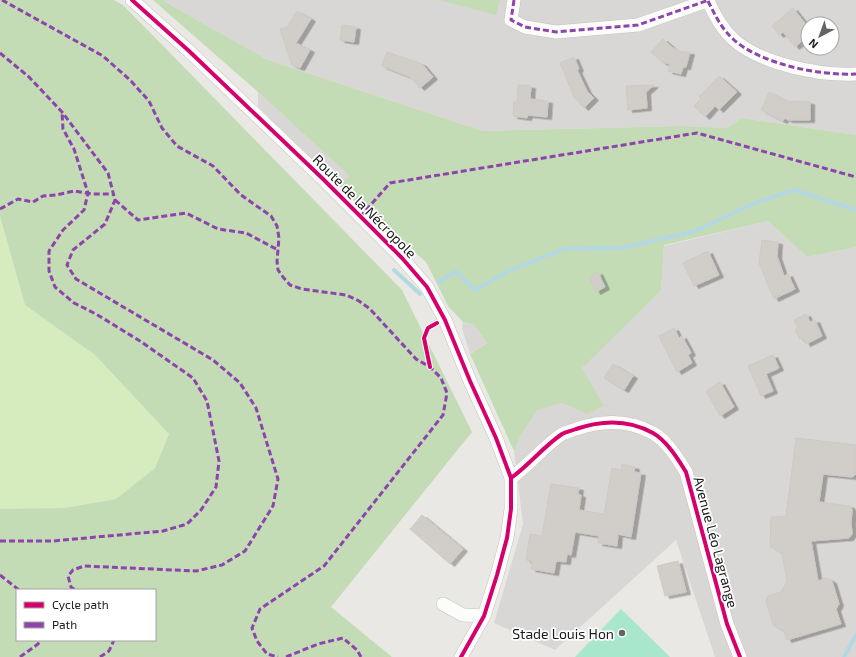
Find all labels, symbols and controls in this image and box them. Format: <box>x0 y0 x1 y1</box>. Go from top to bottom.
north arrow <box>800 16 840 56</box>
text: N <box>806 36 820 51</box>
street label: Route de la Nécropole <box>310 151 420 261</box>
street label: Avenue Léo Lagrange <box>690 475 742 609</box>
legend <box>16 589 156 641</box>
text: Cycle path <box>52 597 109 611</box>
text: Path <box>52 617 77 631</box>
place label: Stade Louis Hon <box>512 625 614 642</box>
marker: Stade Louis Hon <box>617 628 627 638</box>

